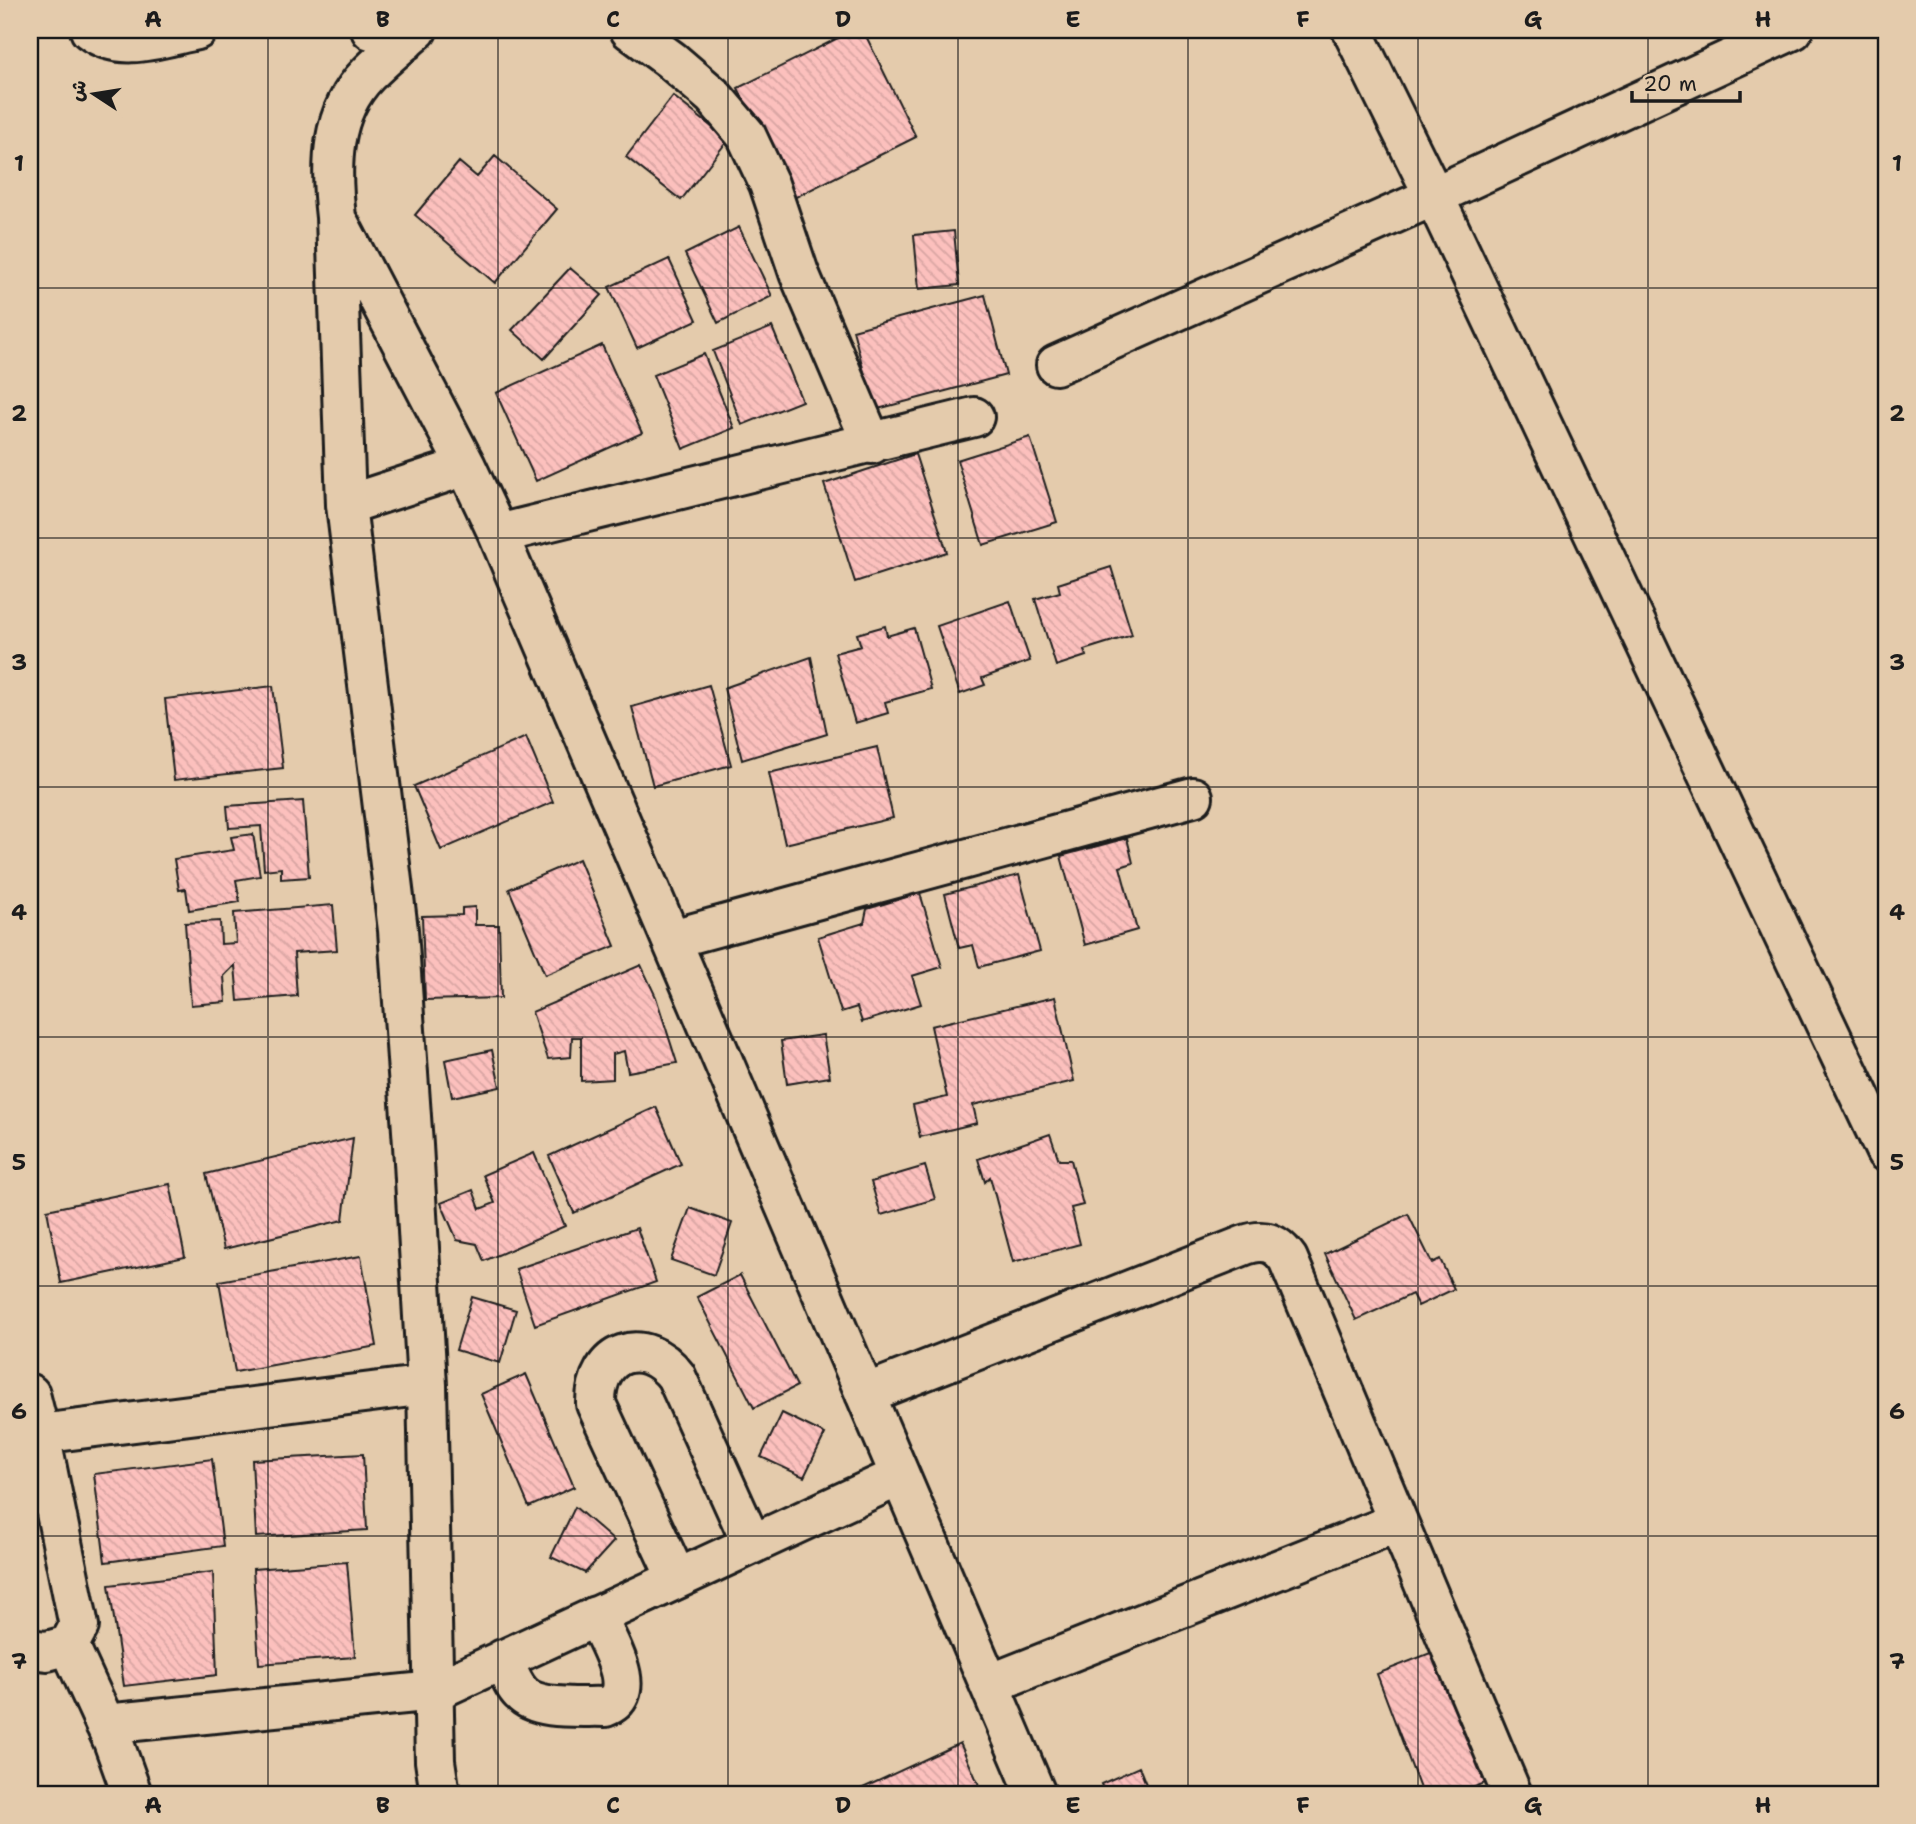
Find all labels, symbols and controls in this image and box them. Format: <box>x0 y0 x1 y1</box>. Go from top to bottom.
text: A <box>144 4 162 34</box>
text: B <box>376 4 390 34</box>
text: C <box>606 4 620 34</box>
text: D <box>835 4 851 34</box>
text: E <box>1065 4 1081 34</box>
text: F <box>1296 4 1310 34</box>
text: G <box>1524 4 1543 34</box>
text: H <box>1755 4 1771 34</box>
north arrow <box>60 60 130 130</box>
scale bar <box>1632 60 1741 104</box>
text: 20 m <box>1643 70 1697 98</box>
text: ش <box>63 78 92 103</box>
text: 1 <box>14 148 24 178</box>
text: 1 <box>1892 148 1902 178</box>
text: 2 <box>11 398 27 428</box>
text: 2 <box>1889 398 1905 428</box>
text: 3 <box>11 647 27 677</box>
text: 3 <box>1889 647 1905 677</box>
text: 4 <box>11 897 27 927</box>
text: 4 <box>1889 897 1905 927</box>
text: 5 <box>12 1147 26 1177</box>
text: 5 <box>1890 1147 1904 1177</box>
text: 6 <box>11 1396 27 1426</box>
text: 6 <box>1889 1396 1905 1426</box>
text: 7 <box>11 1646 27 1676</box>
text: 7 <box>1889 1646 1905 1676</box>
text: A <box>144 1790 162 1820</box>
text: B <box>376 1790 390 1820</box>
text: C <box>606 1790 620 1820</box>
text: D <box>835 1790 851 1820</box>
text: E <box>1065 1790 1081 1820</box>
text: F <box>1296 1790 1310 1820</box>
text: G <box>1524 1790 1543 1820</box>
text: H <box>1755 1790 1771 1820</box>

